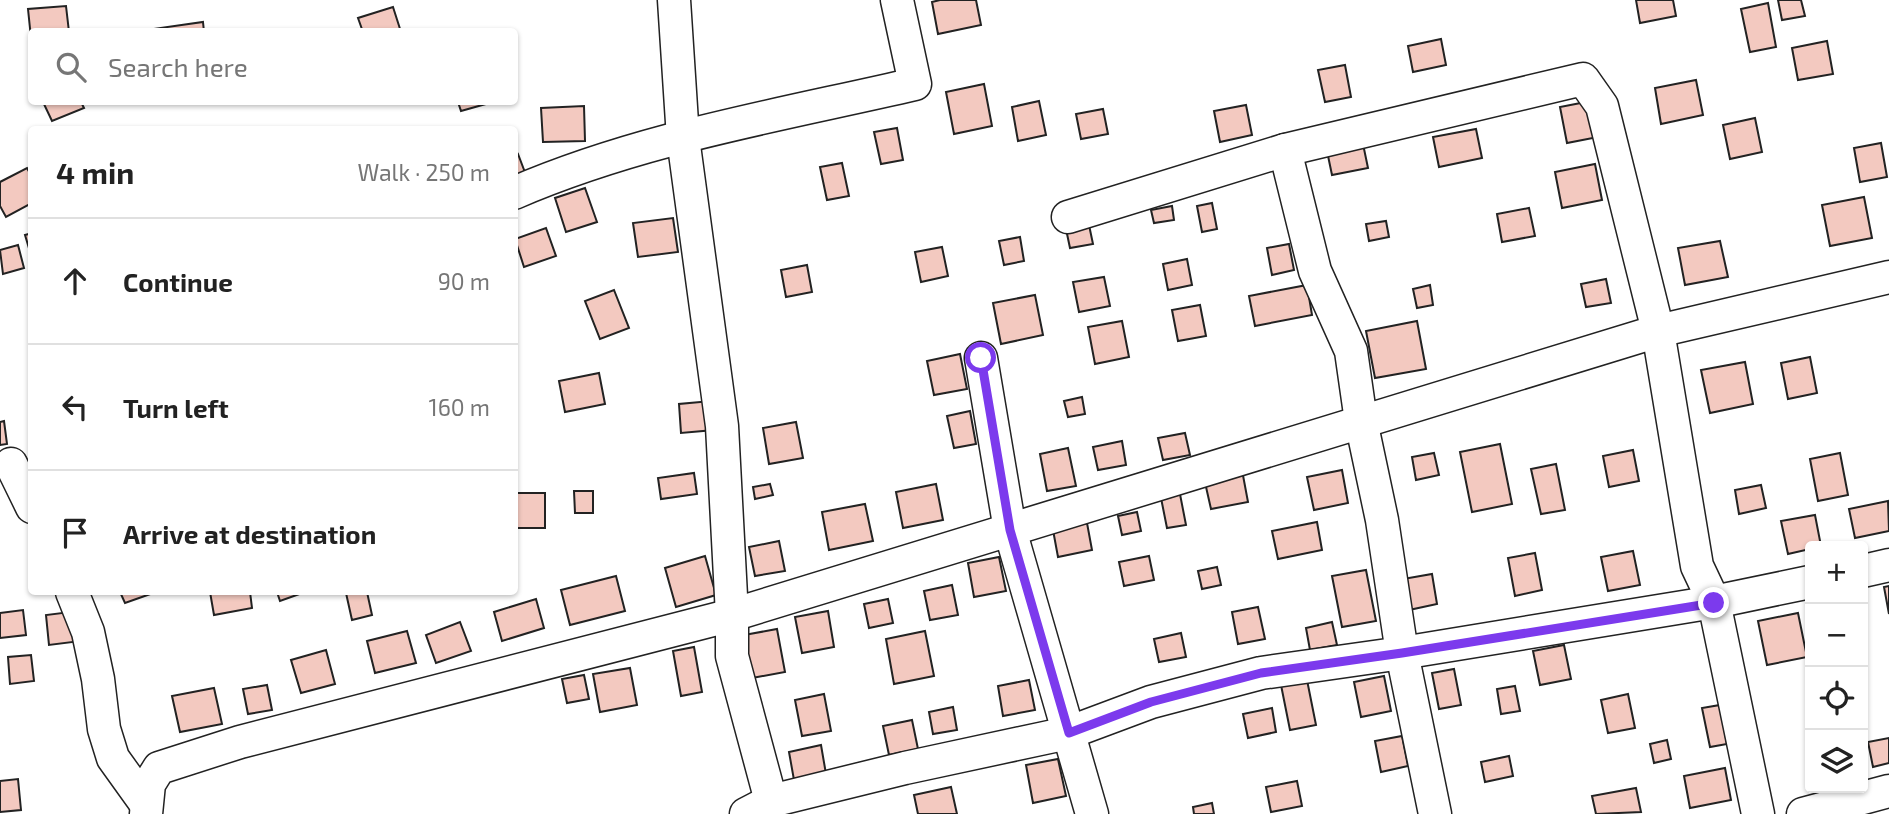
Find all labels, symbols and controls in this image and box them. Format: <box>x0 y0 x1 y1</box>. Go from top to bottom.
search box <box>28 28 518 105</box>
icon: search <box>52 48 90 86</box>
text: Search here <box>108 51 248 82</box>
text: 4 min <box>56 154 134 190</box>
text: Walk · 250 m <box>357 158 490 186</box>
icon: ahead <box>56 262 94 300</box>
text: Continue <box>123 266 233 297</box>
text: 90 m <box>438 267 490 295</box>
route start <box>965 342 996 373</box>
icon: left <box>56 388 94 426</box>
text: Turn left <box>123 392 229 423</box>
text: 160 m <box>429 393 490 421</box>
icon: arrive <box>56 514 94 552</box>
text: Arrive at destination <box>123 518 376 549</box>
map controls <box>1805 541 1868 793</box>
button: + <box>1805 541 1868 604</box>
route end <box>1698 587 1729 618</box>
button: − <box>1805 604 1868 667</box>
button: locate <box>1805 667 1868 730</box>
button: layers <box>1805 730 1868 793</box>

